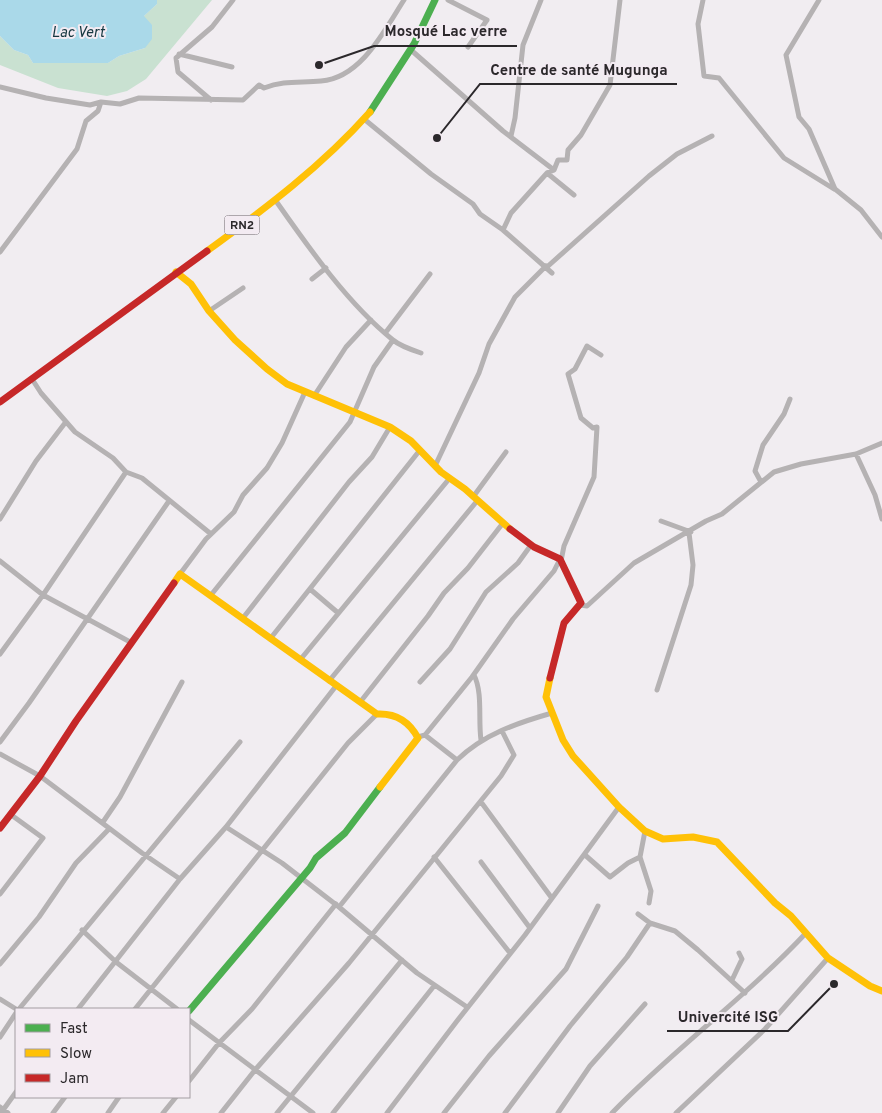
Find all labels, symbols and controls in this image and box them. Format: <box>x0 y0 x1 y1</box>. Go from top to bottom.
callout: Mosqué Lac verre <box>374 16 517 46</box>
text: Mosqué Lac verre <box>385 23 507 42</box>
water label: Lac Vert <box>51 24 105 43</box>
callout: Centre de santé Mugunga <box>480 54 677 84</box>
text: Centre de santé Mugunga <box>490 62 668 81</box>
road number: RN2 <box>224 216 260 234</box>
callout: Univercité ISG <box>667 1001 788 1031</box>
legend <box>15 1008 190 1098</box>
text: Univercité ISG <box>678 1009 778 1028</box>
text: Fast <box>60 1020 88 1039</box>
text: Slow <box>60 1045 92 1064</box>
text: Jam <box>60 1070 89 1089</box>

